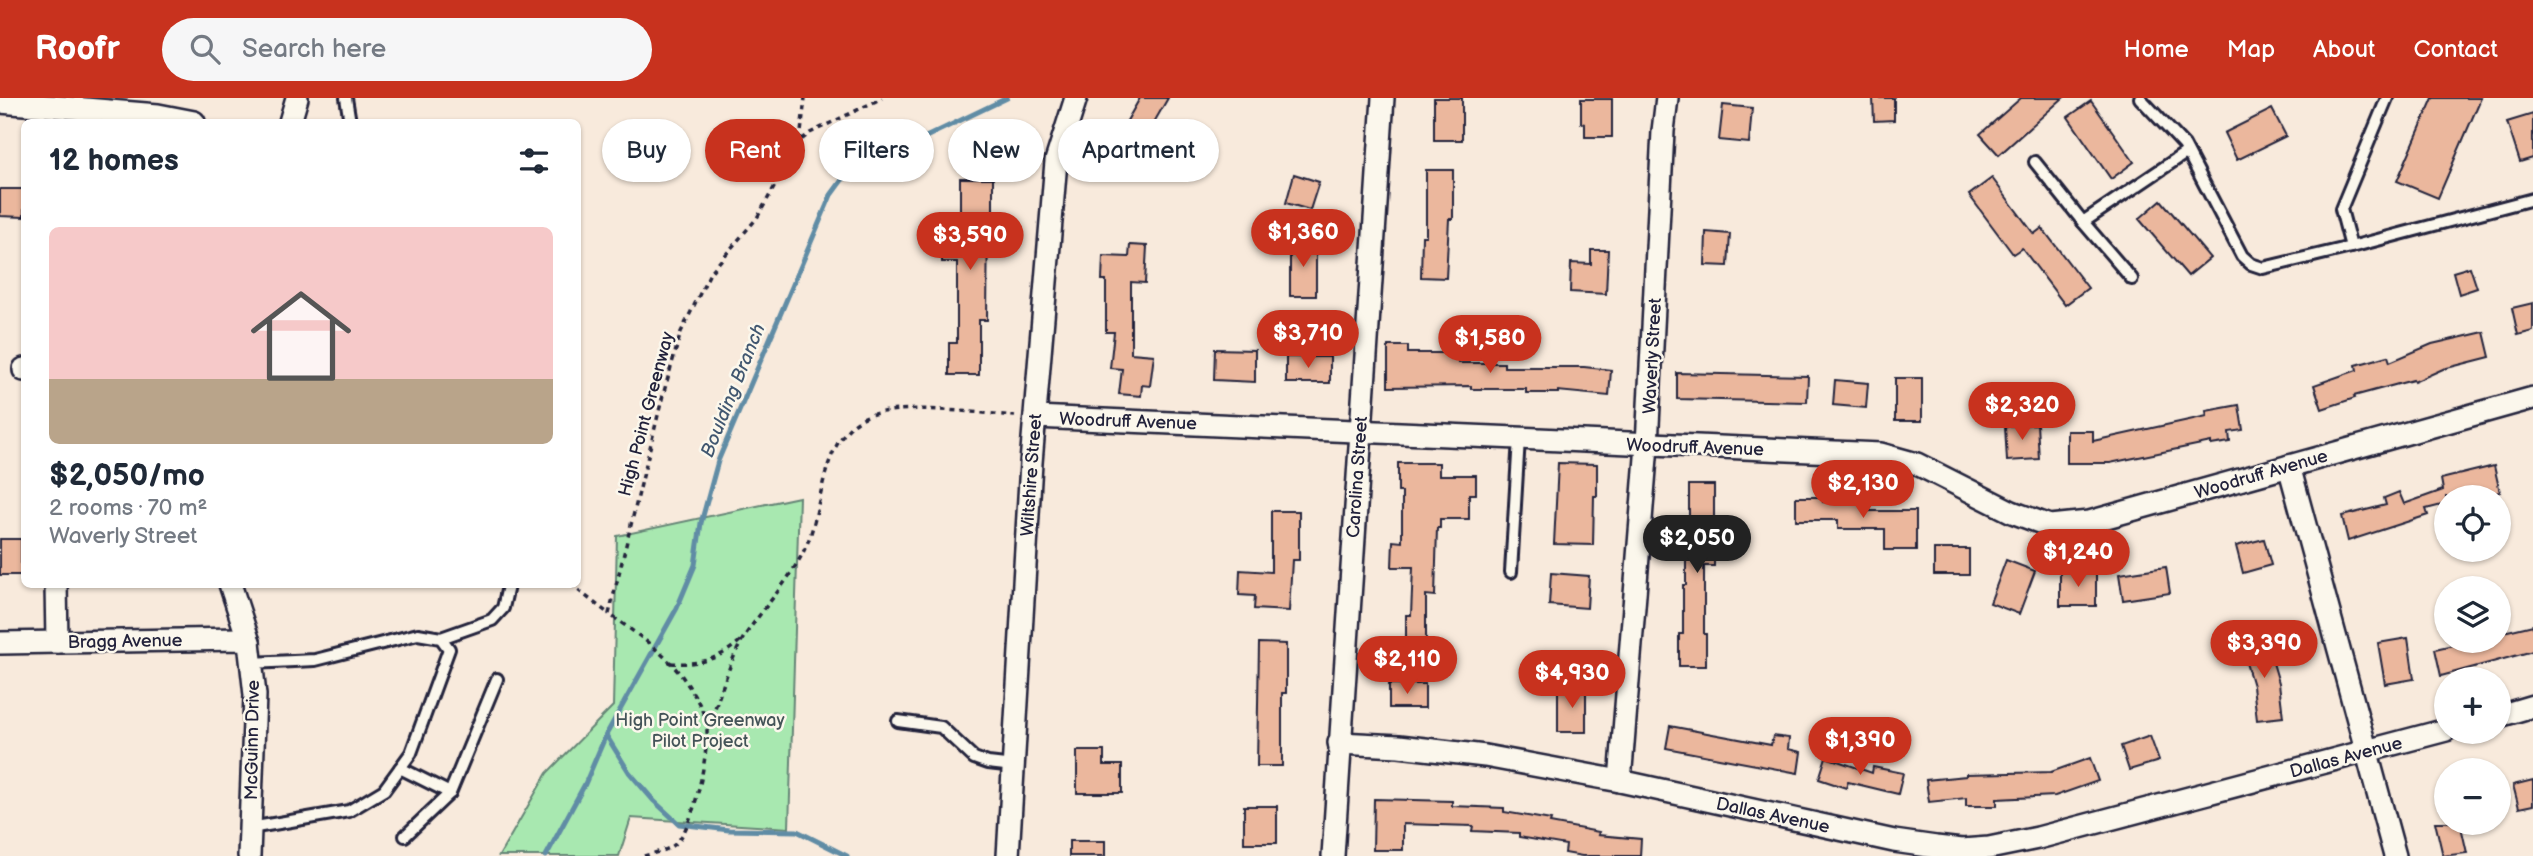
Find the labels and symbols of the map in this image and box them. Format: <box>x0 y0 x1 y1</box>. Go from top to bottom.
pin: $1,360 <box>1246 209 1360 269</box>
pin: $3,590 <box>913 212 1027 272</box>
street label: Waverly Street <box>1639 297 1666 415</box>
pin: $3,710 <box>1251 310 1365 370</box>
pin: $1,580 <box>1433 316 1547 375</box>
water label: Boulding Branch <box>696 320 771 461</box>
street label: High Point Greenway <box>614 329 679 499</box>
pin: $2,320 <box>1965 382 2079 442</box>
street label: Woodruff Avenue <box>1059 409 1197 434</box>
street label: Wiltshire Street <box>1017 413 1046 537</box>
street label: Carolina Street <box>1343 415 1372 539</box>
street label: Woodruff Avenue <box>1626 435 1764 460</box>
street label: Woodruff Avenue <box>2192 445 2331 504</box>
pin: $2,130 <box>1806 460 1920 520</box>
pin: $2,050 <box>1640 516 1754 575</box>
pin: $1,240 <box>2021 530 2135 589</box>
pin: $3,390 <box>2207 620 2321 680</box>
street label: Bragg Avenue <box>67 630 183 653</box>
pin: $2,110 <box>1350 636 1464 696</box>
pin: $4,930 <box>1515 650 1629 710</box>
street label: McGuinn Drive <box>241 679 264 800</box>
park label: High Point Greenway Pilot Project <box>615 710 786 752</box>
pin: $1,390 <box>1803 718 1917 777</box>
street label: Dallas Avenue <box>2288 732 2405 783</box>
street label: Dallas Avenue <box>1714 793 1832 838</box>

